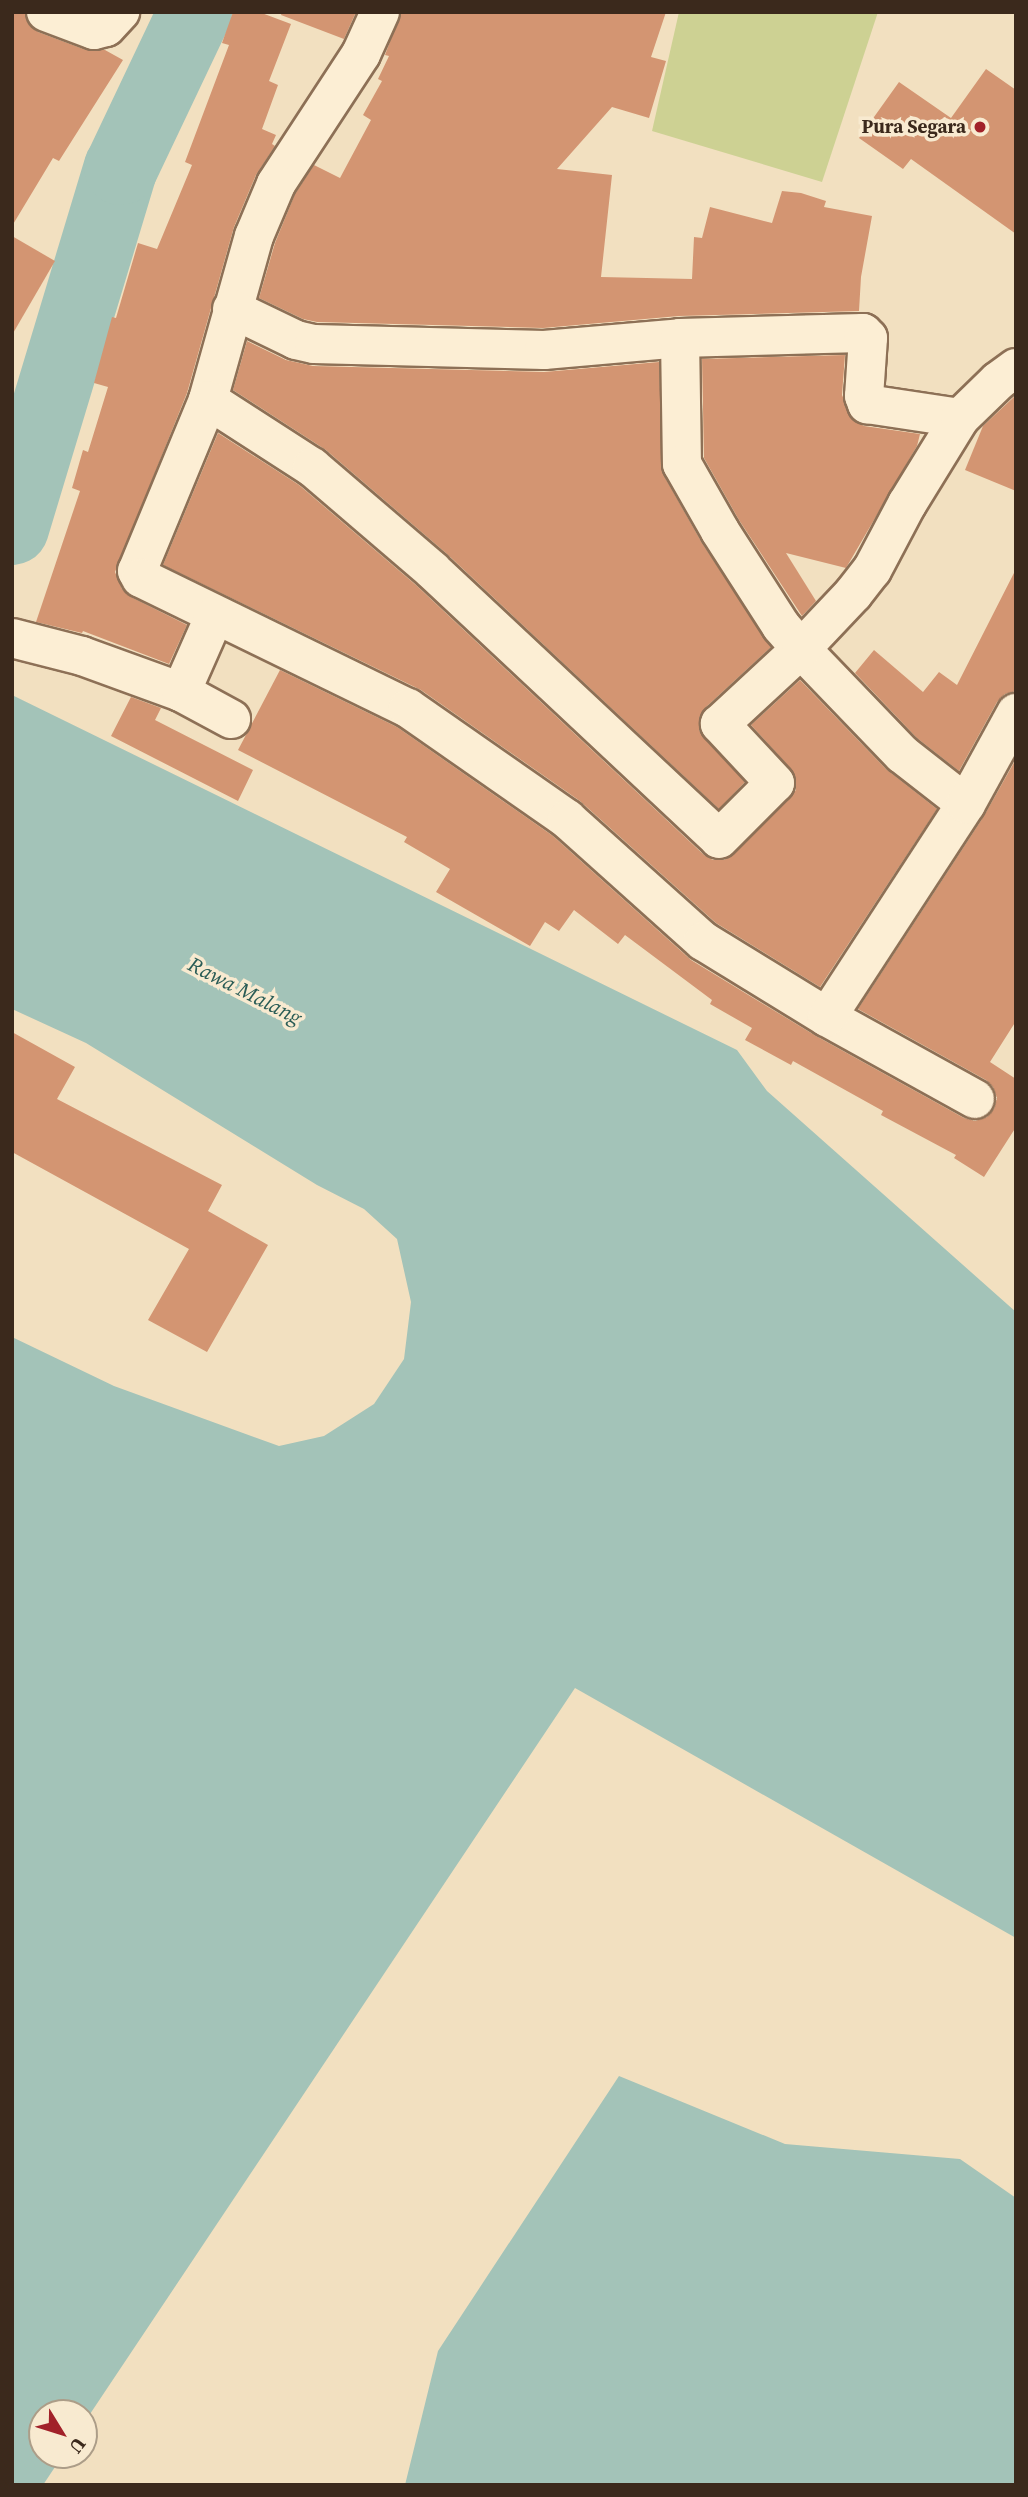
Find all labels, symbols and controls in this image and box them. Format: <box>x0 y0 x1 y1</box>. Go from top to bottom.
place label: Pura Segara <box>862 116 966 138</box>
marker: Pura Segara <box>972 119 988 135</box>
water label: Rawa Malang <box>184 952 306 1030</box>
north arrow <box>28 2399 98 2469</box>
text: U <box>63 2432 92 2459</box>

